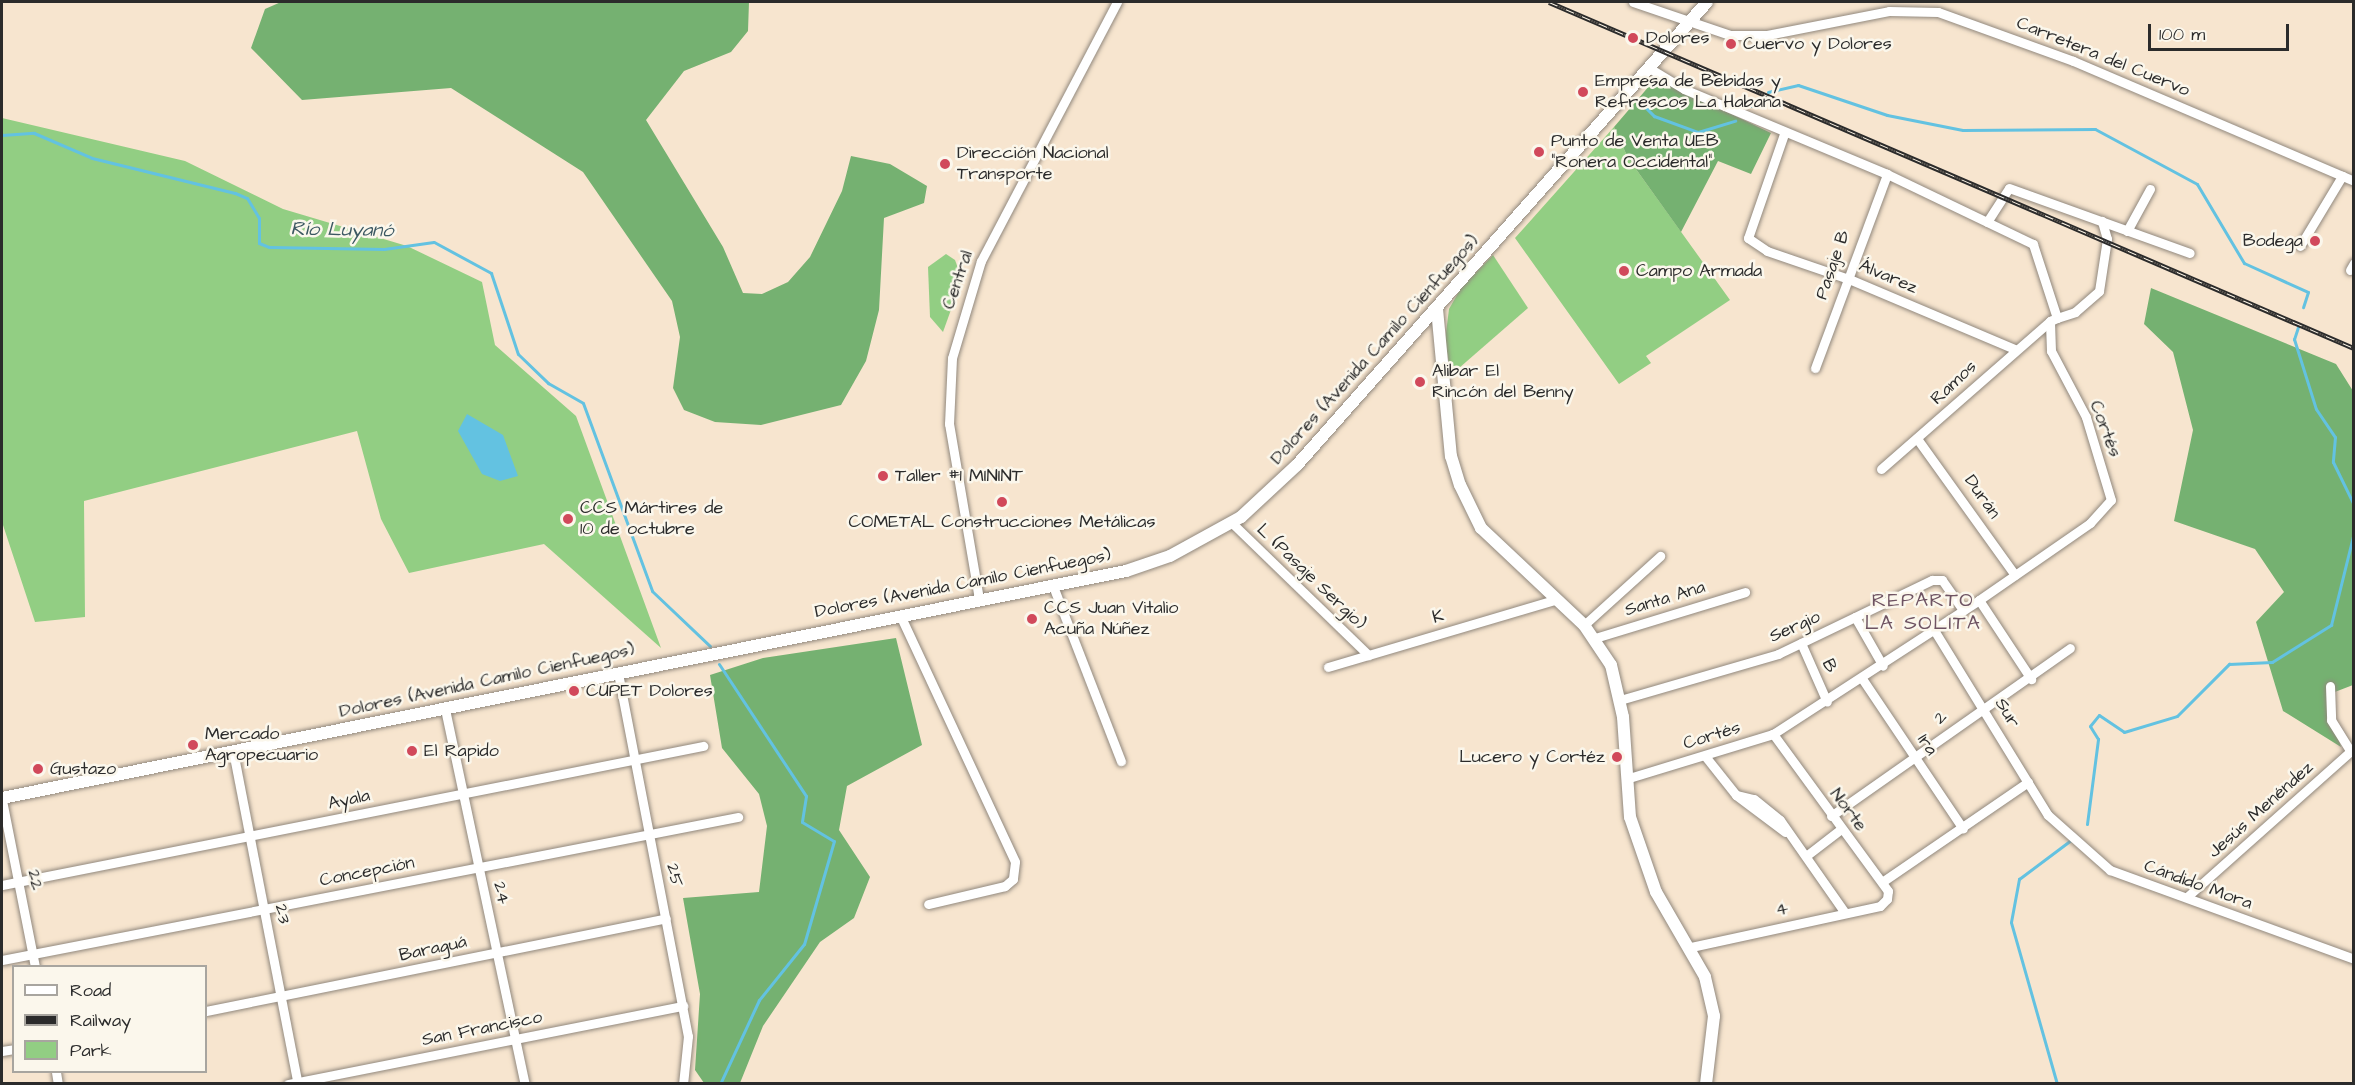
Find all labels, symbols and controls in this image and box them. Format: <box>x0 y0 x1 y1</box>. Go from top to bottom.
street label: Carretera del Cuervo <box>2013 12 2193 102</box>
scale bar <box>2151 12 2292 50</box>
text: 100 m <box>2159 22 2205 47</box>
place label: Dolores <box>1646 27 1709 49</box>
marker: Dolores <box>1624 29 1642 47</box>
place label: Cuervo y Dolores <box>1743 33 1892 55</box>
marker: Cuervo y Dolores <box>1724 37 1738 51</box>
place label: Empresa de Bebidas y Refrescos La Habana <box>1595 71 1781 113</box>
marker: Empresa de Bebidas y Refrescos La Habana <box>1576 85 1590 99</box>
place label: Punto de Venta UEB "Ronera Occidental" <box>1551 131 1719 174</box>
place label: Dirección Nacional Transporte <box>957 143 1109 186</box>
marker: Punto de Venta UEB "Ronera Occidental" <box>1532 145 1546 159</box>
marker: Dirección Nacional Transporte <box>938 157 952 171</box>
water label: Río Luyanó <box>290 217 394 243</box>
street label: Pasaje B <box>1811 228 1855 302</box>
place label: Bodega <box>2243 230 2303 252</box>
street label: Dolores (Avenida Camilo Cienfuegos) <box>1266 231 1484 469</box>
marker: Bodega <box>2308 234 2322 248</box>
street label: Central <box>938 248 978 312</box>
street label: Álvarez <box>1856 255 1920 299</box>
place label: Campo Armada <box>1636 260 1762 282</box>
marker: Campo Armada <box>1617 264 1631 278</box>
street label: Ramos <box>1926 356 1982 410</box>
place label: Alibar El Rincón del Benny <box>1432 361 1574 404</box>
marker: Alibar El Rincón del Benny <box>1413 375 1427 389</box>
street label: Cortés <box>2084 398 2126 460</box>
place label: Taller #1 MININT <box>895 465 1023 487</box>
marker: Taller #1 MININT <box>876 469 890 483</box>
street label: Durán <box>1959 471 2005 523</box>
marker: COMETAL Construcciones Metálicas <box>995 495 1009 509</box>
place label: CCS Mártires de 10 de octubre <box>580 498 723 540</box>
place label: COMETAL Construcciones Metálicas <box>849 511 1155 533</box>
marker: CCS Mártires de 10 de octubre <box>561 512 575 526</box>
street label: L (Pasaje Sergio) <box>1252 519 1370 635</box>
street label: Dolores (Avenida Camilo Cienfuegos) <box>813 545 1113 623</box>
street label: Santa Ana <box>1622 577 1708 621</box>
district label: REPARTO LA SOLITA <box>1865 588 1981 635</box>
place label: CCS Juan Vitalio Acuña Núñez <box>1044 598 1178 640</box>
street label: K <box>1430 605 1446 629</box>
street label: Sergio <box>1766 606 1824 648</box>
marker: CCS Juan Vitalio Acuña Núñez <box>1025 612 1039 626</box>
street label: Dolores (Avenida Camilo Cienfuegos) <box>337 639 637 723</box>
street label: B <box>1817 656 1841 676</box>
place label: CUPET Dolores <box>586 680 713 702</box>
marker: CUPET Dolores <box>567 684 581 698</box>
street label: Sur <box>1990 694 2024 732</box>
street label: 2 <box>1931 706 1951 730</box>
street label: Cortés <box>1681 717 1743 755</box>
place label: Mercado Agropecuario <box>205 724 318 766</box>
street label: 1ra <box>1912 730 1942 760</box>
marker: Mercado Agropecuario <box>186 738 200 752</box>
place label: El Rapido <box>424 740 499 762</box>
marker: El Rapido <box>405 744 419 758</box>
place label: Lucero y Cortéz <box>1459 746 1605 768</box>
marker: Lucero y Cortéz <box>1610 750 1624 764</box>
street label: Jesús Menéndez <box>2204 757 2318 863</box>
place label: Gustazo <box>50 758 116 780</box>
marker: Gustazo <box>31 762 45 776</box>
street label: Norte <box>1825 784 1871 836</box>
street label: Ayala <box>326 785 372 815</box>
street label: Concepción <box>318 852 416 892</box>
street label: Cándido Mora <box>2141 855 2255 915</box>
street label: 25 <box>661 861 687 889</box>
street label: 22 <box>22 868 48 892</box>
street label: 24 <box>488 880 514 906</box>
street label: 4 <box>1774 898 1790 922</box>
street label: 23 <box>270 902 294 926</box>
street label: Baraguá <box>397 931 469 967</box>
legend <box>12 965 207 1073</box>
text: Road <box>70 978 111 1003</box>
street label: San Francisco <box>420 1007 544 1051</box>
text: Railway <box>70 1008 131 1033</box>
text: Park <box>70 1038 112 1063</box>

